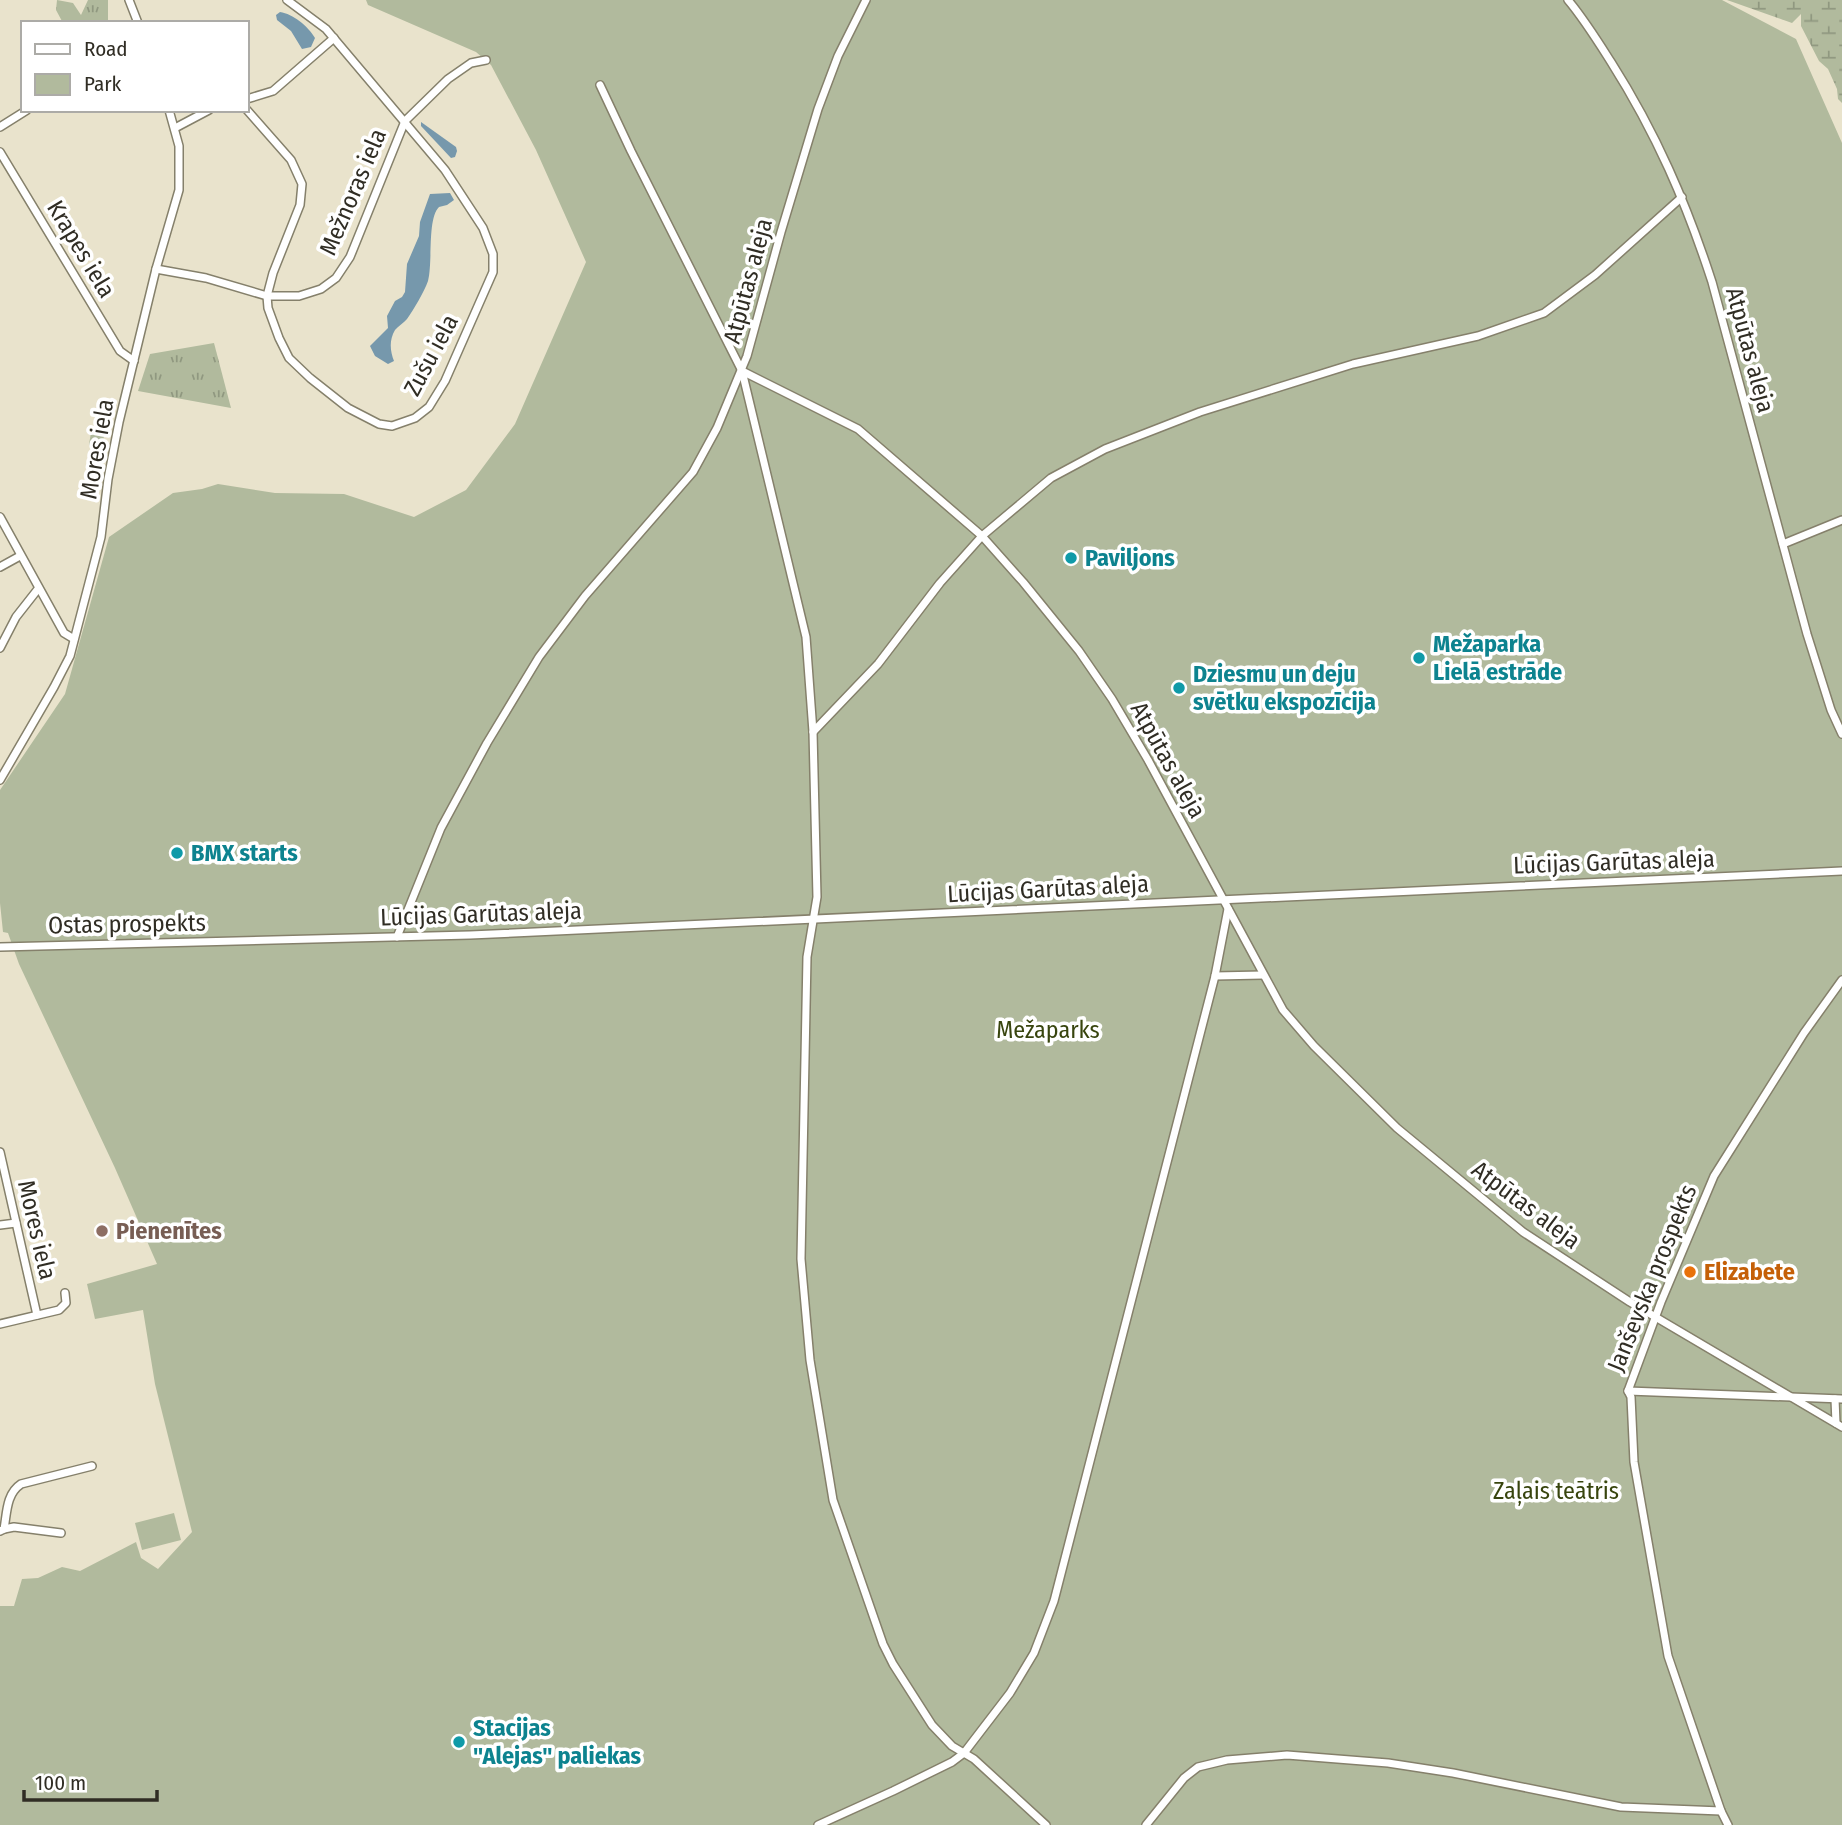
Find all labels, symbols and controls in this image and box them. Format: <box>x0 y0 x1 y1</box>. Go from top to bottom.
legend <box>21 21 248 112</box>
text: Road <box>84 36 128 62</box>
text: Park <box>84 71 122 97</box>
street label: Mežnoras iela <box>314 125 392 259</box>
street label: Krapes iela <box>41 195 121 303</box>
street label: Atpūtas aleja <box>718 215 778 347</box>
street label: Atpūtas aleja <box>1720 284 1780 416</box>
street label: Zušu iela <box>398 310 464 400</box>
street label: Mores iela <box>74 397 120 501</box>
place label: Paviljons <box>1085 544 1175 572</box>
marker: Paviljons <box>1063 550 1079 566</box>
place label: Mežaparka Lielā estrāde <box>1433 630 1562 686</box>
marker: Mežaparka Lielā estrāde <box>1411 650 1427 666</box>
place label: Dziesmu un deju svētku ekspozīcija <box>1193 660 1376 716</box>
marker: Dziesmu un deju svētku ekspozīcija <box>1171 680 1187 696</box>
street label: Atpūtas aleja <box>1125 697 1211 823</box>
place label: BMX starts <box>191 839 298 867</box>
street label: Lūcijas Garūtas aleja <box>1513 844 1715 880</box>
marker: BMX starts <box>169 845 185 861</box>
street label: Lūcijas Garūtas aleja <box>947 870 1149 908</box>
street label: Lūcijas Garūtas aleja <box>380 896 582 932</box>
street label: Ostas prospekts <box>48 909 206 939</box>
park label: Mežaparks <box>996 1016 1100 1044</box>
street label: Atpūtas aleja <box>1466 1155 1586 1255</box>
street label: Mores iela <box>12 1178 62 1282</box>
street label: Janševska prospekts <box>1602 1180 1702 1376</box>
place label: Pienenītes <box>116 1217 222 1245</box>
marker: Pienenītes <box>94 1223 110 1239</box>
place label: Elizabete <box>1704 1258 1795 1286</box>
marker: Elizabete <box>1682 1264 1698 1280</box>
park label: Zaļais teātris <box>1493 1477 1619 1506</box>
place label: Stacijas "Alejas" paliekas <box>473 1714 642 1770</box>
marker: Stacijas "Alejas" paliekas <box>451 1734 467 1750</box>
scale bar <box>24 1758 158 1802</box>
text: 100 m <box>35 1770 86 1796</box>

